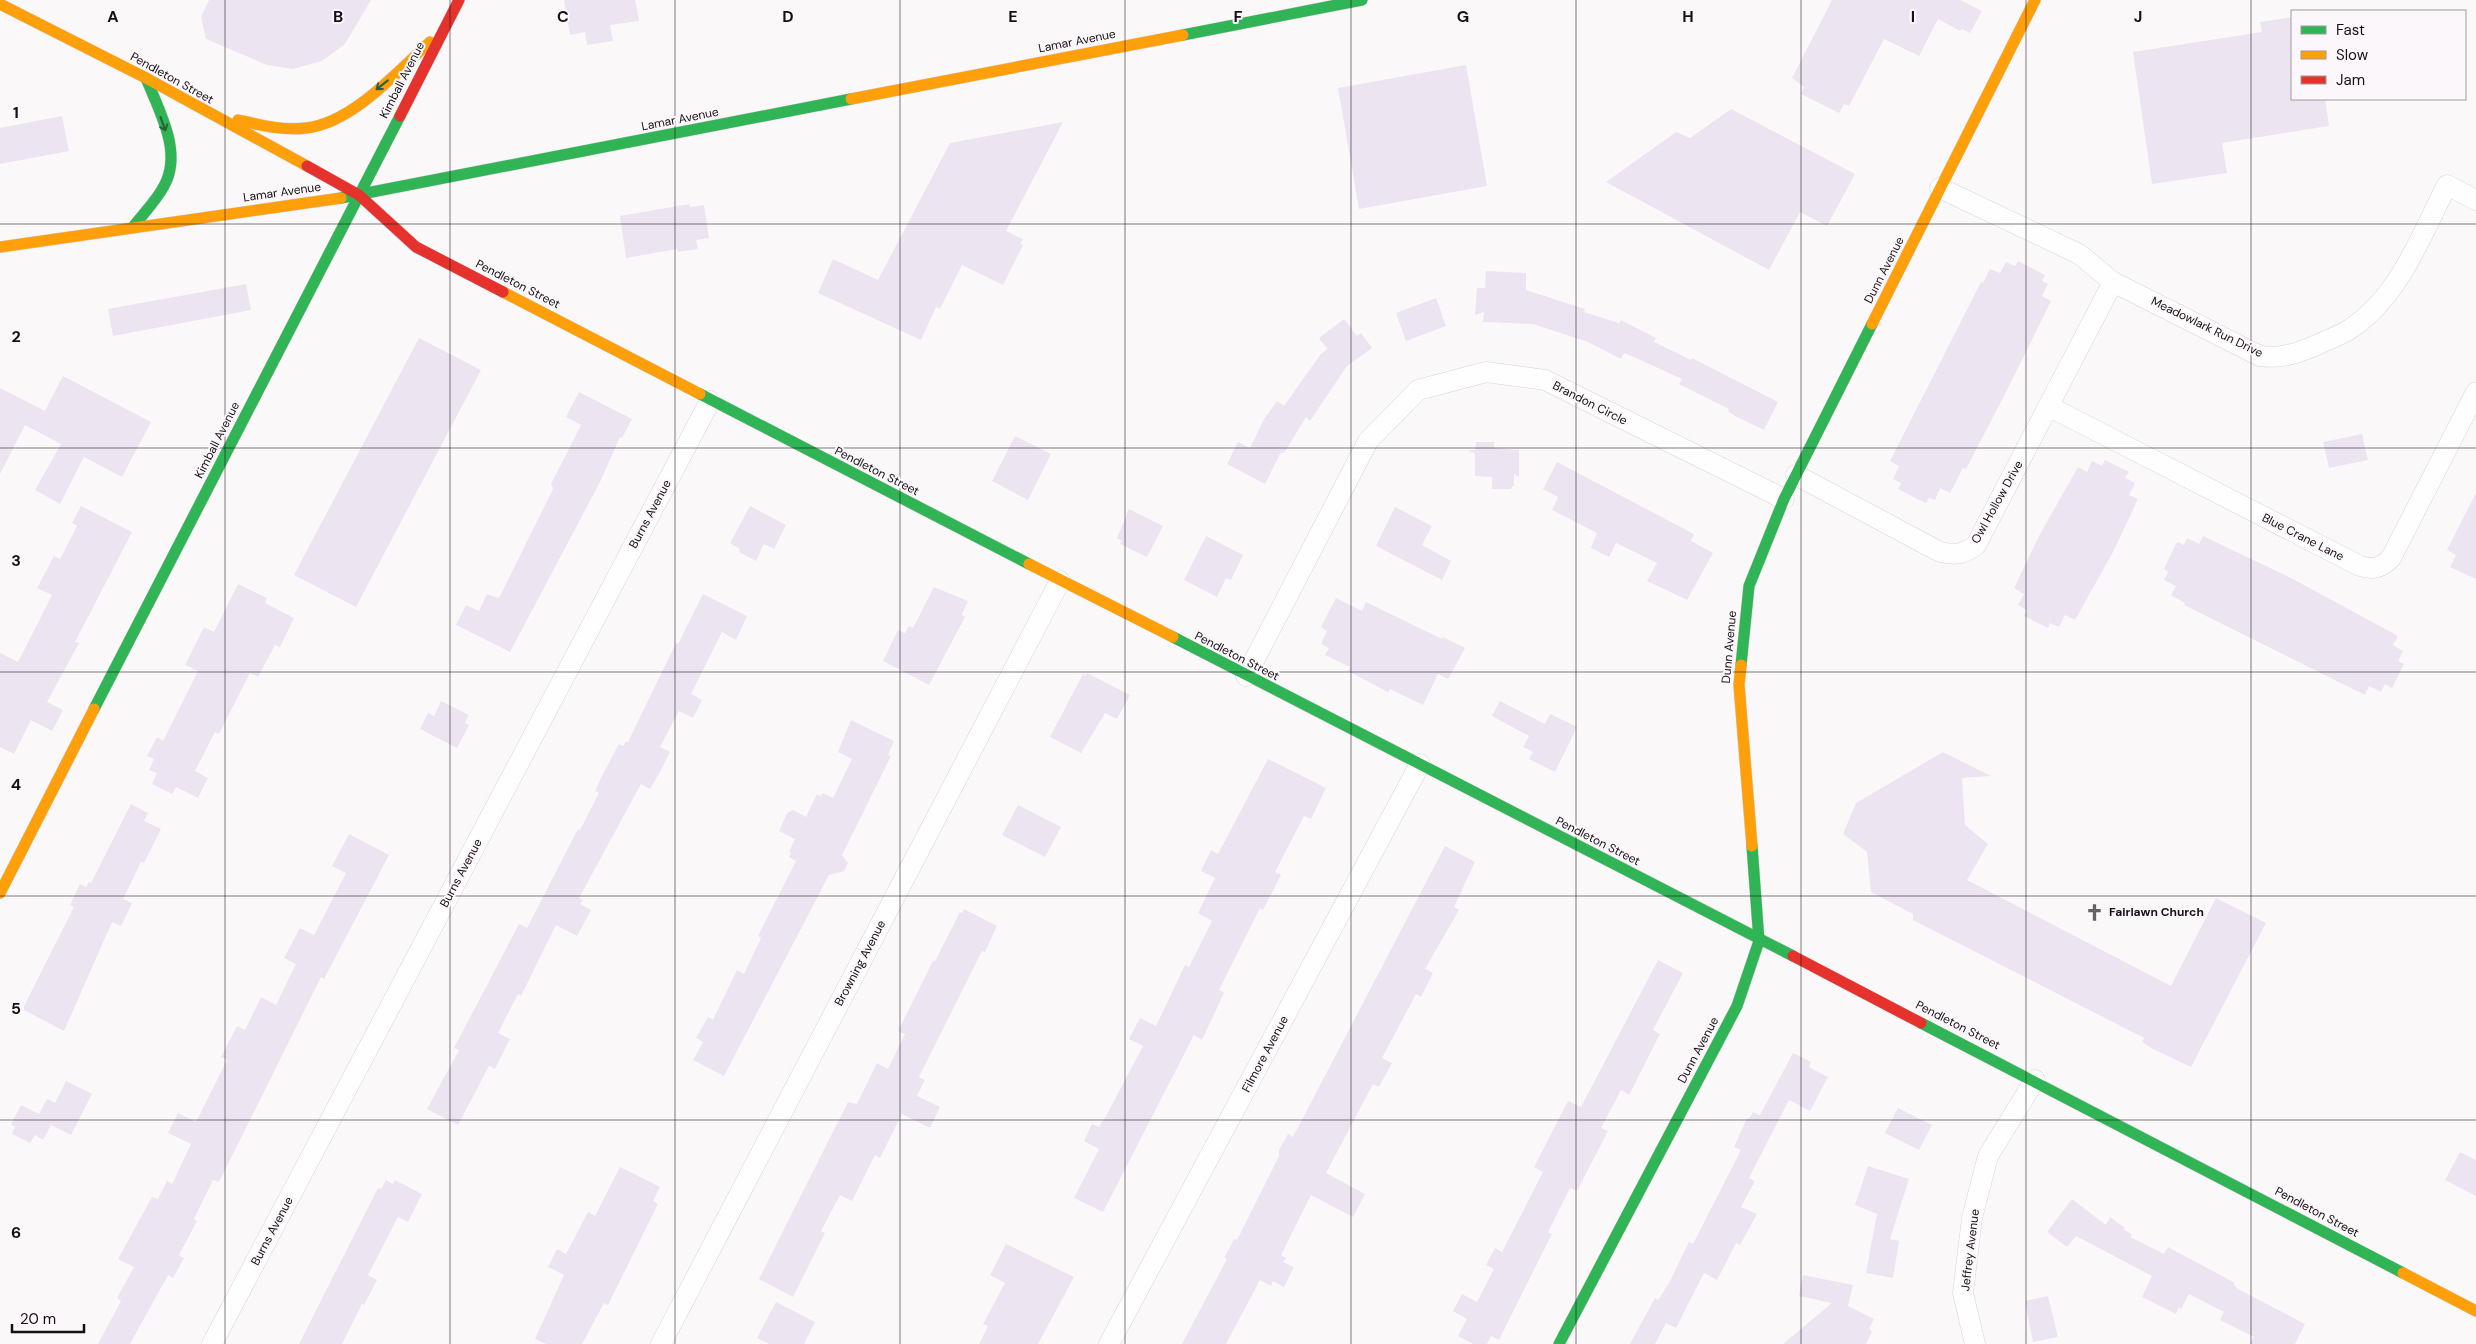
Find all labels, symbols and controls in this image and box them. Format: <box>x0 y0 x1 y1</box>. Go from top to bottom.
text: A <box>107 6 119 27</box>
text: B <box>333 6 343 27</box>
text: C <box>557 6 569 27</box>
text: D <box>782 6 794 27</box>
text: E <box>1008 6 1018 27</box>
text: F <box>1234 6 1243 27</box>
text: G <box>1457 6 1469 27</box>
text: H <box>1682 6 1694 27</box>
text: I <box>1911 6 1915 27</box>
text: J <box>2134 6 2142 27</box>
legend <box>2291 10 2466 100</box>
text: Fast <box>2336 20 2365 40</box>
street label: Lamar Avenue <box>1037 26 1117 56</box>
street label: Kimball Avenue <box>376 39 428 121</box>
text: Slow <box>2336 45 2369 65</box>
street label: Pendleton Street <box>128 48 217 108</box>
text: Jam <box>2336 70 2365 90</box>
one-way arrow <box>375 79 388 90</box>
text: 1 <box>13 102 19 123</box>
street label: Lamar Avenue <box>640 104 720 134</box>
one-way arrow <box>159 116 168 131</box>
street label: Lamar Avenue <box>242 179 322 205</box>
street label: Dunn Avenue <box>1860 234 1908 306</box>
street label: Pendleton Street <box>473 256 563 312</box>
street label: Meadowlark Run Drive <box>2148 293 2266 361</box>
text: 2 <box>11 326 21 347</box>
street label: Brandon Circle <box>1550 377 1630 429</box>
street label: Kimball Avenue <box>191 399 243 481</box>
street label: Pendleton Street <box>832 443 922 499</box>
street label: Owl Hollow Drive <box>1968 457 2027 546</box>
street label: Burns Avenue <box>625 477 675 551</box>
street label: Blue Crane Lane <box>2259 509 2347 565</box>
text: 3 <box>11 550 21 571</box>
street label: Dunn Avenue <box>1718 610 1740 684</box>
street label: Pendleton Street <box>1192 628 1282 684</box>
text: 4 <box>11 774 21 795</box>
street label: Pendleton Street <box>1553 813 1643 869</box>
street label: Burns Avenue <box>436 836 486 910</box>
church icon: Fairlawn Church <box>2085 902 2105 922</box>
place label: Fairlawn Church <box>2109 904 2204 920</box>
street label: Browning Avenue <box>831 917 889 1009</box>
street label: Pendleton Street <box>1913 997 2003 1053</box>
text: 5 <box>11 998 21 1019</box>
street label: Filmore Avenue <box>1238 1013 1292 1095</box>
street label: Dunn Avenue <box>1674 1014 1722 1086</box>
street label: Pendleton Street <box>2272 1183 2362 1241</box>
street label: Burns Avenue <box>247 1194 297 1268</box>
street label: Jeffrey Avenue <box>1957 1208 1983 1292</box>
text: 6 <box>11 1222 21 1243</box>
scale bar <box>12 1302 85 1334</box>
text: 20 m <box>20 1309 56 1329</box>

